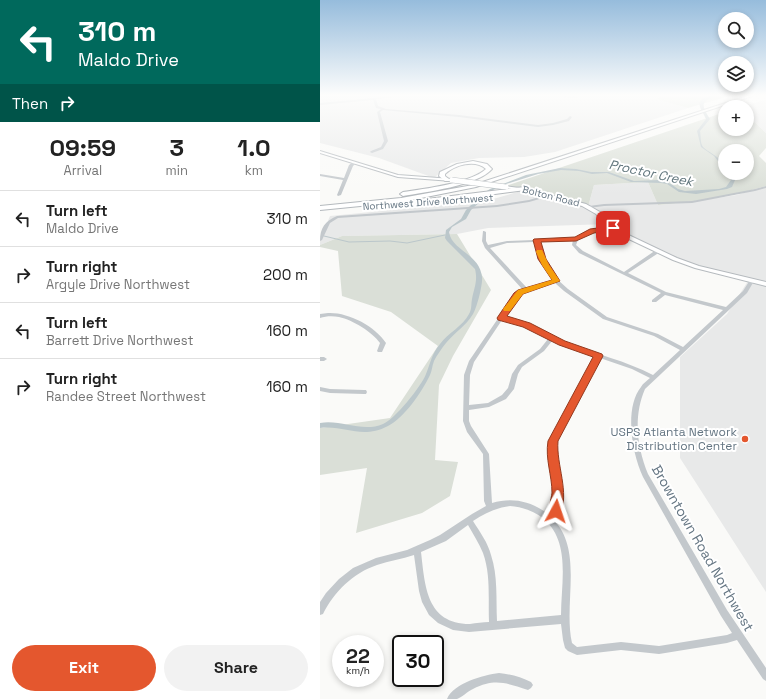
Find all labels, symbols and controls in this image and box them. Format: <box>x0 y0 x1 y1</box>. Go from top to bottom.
map controls <box>718 12 754 180</box>
button: search <box>718 12 754 48</box>
text: 310 m <box>78 13 156 49</box>
icon: left <box>12 16 64 68</box>
text: Maldo Drive <box>78 48 179 71</box>
button: layers <box>718 56 754 92</box>
icon: right <box>56 92 78 114</box>
text: Then <box>12 94 48 113</box>
button: + <box>718 100 754 136</box>
text: 09:59 <box>49 132 116 163</box>
text: 3 <box>169 132 184 163</box>
text: 1.0 <box>237 132 271 163</box>
button: − <box>718 144 754 180</box>
water label: Proctor Creek <box>607 156 697 191</box>
text: Arrival <box>63 162 102 179</box>
text: min <box>166 162 188 179</box>
text: km <box>245 162 263 179</box>
street label: Bolton Road <box>521 183 581 209</box>
street label: Northwest Drive Northwest <box>362 191 494 213</box>
text: Turn left <box>46 201 108 220</box>
icon: left <box>12 208 34 230</box>
text: 310 m <box>267 209 308 228</box>
pin <box>596 211 630 245</box>
icon: arrive <box>602 217 624 239</box>
text: Maldo Drive <box>46 220 119 237</box>
text: Turn right <box>46 257 117 276</box>
icon: right <box>12 264 34 286</box>
text: 200 m <box>263 265 308 284</box>
text: Argyle Drive Northwest <box>46 276 190 293</box>
text: Turn left <box>46 313 108 332</box>
icon: left <box>12 320 34 342</box>
text: 160 m <box>266 321 308 340</box>
text: Barrett Drive Northwest <box>46 332 193 349</box>
text: Turn right <box>46 369 117 388</box>
icon: right <box>12 376 34 398</box>
text: 160 m <box>266 377 308 396</box>
text: Randee Street Northwest <box>46 388 206 405</box>
place label: USPS Atlanta Network Distribution Center <box>611 424 738 454</box>
marker: USPS Atlanta Network Distribution Center <box>740 434 750 444</box>
street label: Browntown Road Northwest <box>648 461 758 635</box>
position arrow <box>535 490 577 532</box>
speed limit sign: 30 <box>392 635 444 687</box>
text: 22 <box>346 643 370 669</box>
button: Exit <box>12 645 156 691</box>
button: Share <box>164 645 308 691</box>
text: km/h <box>346 664 370 677</box>

